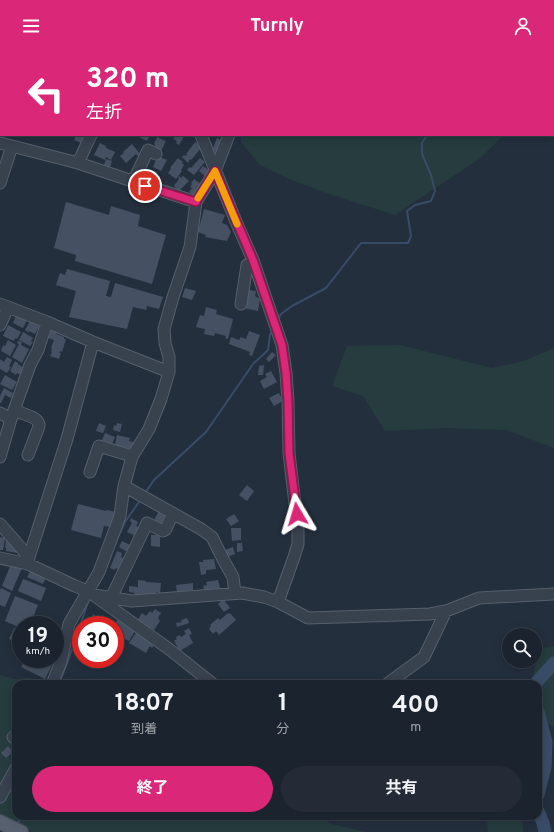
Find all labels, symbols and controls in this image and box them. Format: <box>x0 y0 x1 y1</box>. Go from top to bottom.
icon: menu <box>20 15 42 37</box>
text: Turnly <box>250 15 304 38</box>
icon: person <box>512 15 534 37</box>
text: 320 m <box>86 62 169 98</box>
icon: left <box>20 68 72 120</box>
text: 左折 <box>86 102 122 125</box>
pin <box>128 169 162 203</box>
icon: arrive <box>134 175 156 197</box>
position arrow <box>276 493 318 535</box>
speed limit sign: 30 <box>72 616 124 668</box>
text: 19 <box>28 624 48 650</box>
map controls <box>502 628 542 668</box>
button: search <box>502 628 542 668</box>
text: km/h <box>26 645 50 658</box>
text: 18:07 <box>115 689 174 719</box>
text: 1 <box>278 689 288 719</box>
text: 400 <box>392 691 439 721</box>
text: m <box>410 720 421 736</box>
text: 到着 <box>131 722 157 738</box>
text: 分 <box>276 722 289 738</box>
button: 終了 <box>32 766 273 812</box>
button: 共有 <box>281 766 522 812</box>

